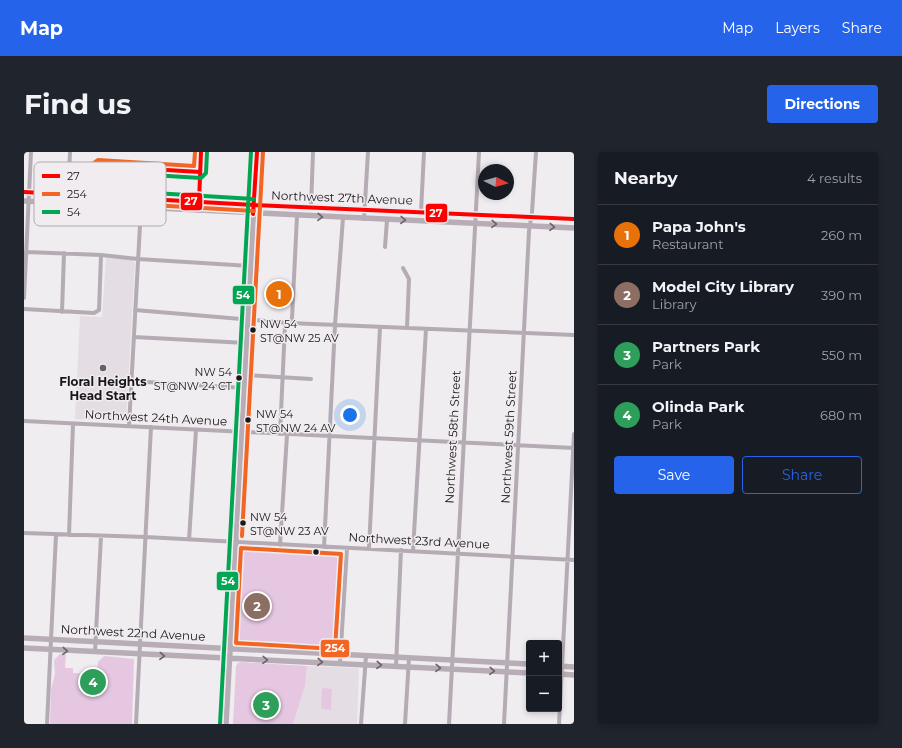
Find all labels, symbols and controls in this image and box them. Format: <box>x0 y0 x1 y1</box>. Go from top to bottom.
text: Map <box>20 17 63 40</box>
text: Map <box>722 19 753 37</box>
text: Layers <box>775 19 820 37</box>
text: Share <box>842 19 882 37</box>
button: Directions <box>767 85 878 123</box>
text: Find us <box>24 87 131 121</box>
legend <box>34 162 166 226</box>
north arrow <box>478 164 514 200</box>
text: Nearby <box>614 168 678 188</box>
text: 27 <box>67 169 80 183</box>
text: 4 results <box>807 170 862 186</box>
text: 254 <box>67 187 87 201</box>
street label: Northwest 27th Avenue <box>271 188 413 207</box>
line badge: 27 <box>180 192 203 211</box>
text: 27 <box>184 194 198 208</box>
line badge: 27 <box>425 203 448 223</box>
text: 54 <box>67 205 81 219</box>
text: 27 <box>429 206 443 220</box>
one-way arrow <box>317 213 323 221</box>
one-way arrow <box>400 216 406 225</box>
text: Papa John's <box>652 217 746 236</box>
one-way arrow <box>491 220 497 229</box>
one-way arrow <box>549 223 555 231</box>
text: 1 <box>624 227 630 243</box>
text: 260 m <box>821 227 862 243</box>
text: Restaurant <box>652 236 723 252</box>
text: Model City Library <box>652 277 794 296</box>
pin: 1 <box>266 279 292 309</box>
line badge: 54 <box>232 285 255 305</box>
text: 2 <box>623 287 631 303</box>
text: 390 m <box>821 287 862 303</box>
text: 54 <box>236 288 250 302</box>
text: Library <box>652 296 697 312</box>
place label: NW 54 ST@NW 25 AV <box>260 317 339 345</box>
marker: NW 54 ST@NW 25 AV <box>248 325 258 335</box>
text: Partners Park <box>652 337 760 356</box>
text: 3 <box>623 347 631 363</box>
text: 550 m <box>822 347 862 363</box>
text: Park <box>652 356 682 372</box>
marker: Floral Heights Head Start <box>98 363 108 373</box>
place label: NW 54 ST@NW 24 CT <box>154 365 233 393</box>
street label: Northwest 58th Street <box>442 370 463 504</box>
street label: Northwest 59th Street <box>498 370 519 504</box>
marker: NW 54 ST@NW 24 CT <box>234 373 244 383</box>
place label: Floral Heights Head Start <box>59 374 147 403</box>
text: Olinda Park <box>652 397 744 416</box>
your location <box>340 405 360 425</box>
street label: Northwest 24th Avenue <box>84 406 228 429</box>
place label: NW 54 ST@NW 24 AV <box>256 407 336 435</box>
text: 4 <box>623 407 631 423</box>
text: 680 m <box>820 407 862 423</box>
marker: NW 54 ST@NW 24 AV <box>243 415 253 425</box>
text: Park <box>652 416 682 432</box>
button: Save <box>614 456 734 494</box>
button: Share <box>742 456 862 494</box>
place label: NW 54 ST@NW 23 AV <box>250 510 329 538</box>
marker: NW 54 ST@NW 23 AV <box>238 518 248 528</box>
street label: Northwest 23rd Avenue <box>348 529 490 552</box>
unlabelled marker <box>311 547 321 557</box>
line badge: 54 <box>216 571 239 591</box>
text: 54 <box>221 574 235 588</box>
pin: 2 <box>244 591 270 621</box>
street label: Northwest 22nd Avenue <box>60 621 206 644</box>
line badge: 254 <box>320 639 350 658</box>
map controls <box>526 640 562 712</box>
button: + <box>526 640 562 676</box>
text: 254 <box>325 641 346 655</box>
one-way arrow <box>62 646 68 655</box>
one-way arrow <box>159 651 165 660</box>
one-way arrow <box>262 655 268 664</box>
one-way arrow <box>317 658 323 667</box>
one-way arrow <box>376 661 382 670</box>
one-way arrow <box>435 664 441 673</box>
pin: 4 <box>80 667 106 697</box>
one-way arrow <box>489 667 495 676</box>
button: − <box>526 676 562 712</box>
pin: 3 <box>253 690 279 720</box>

